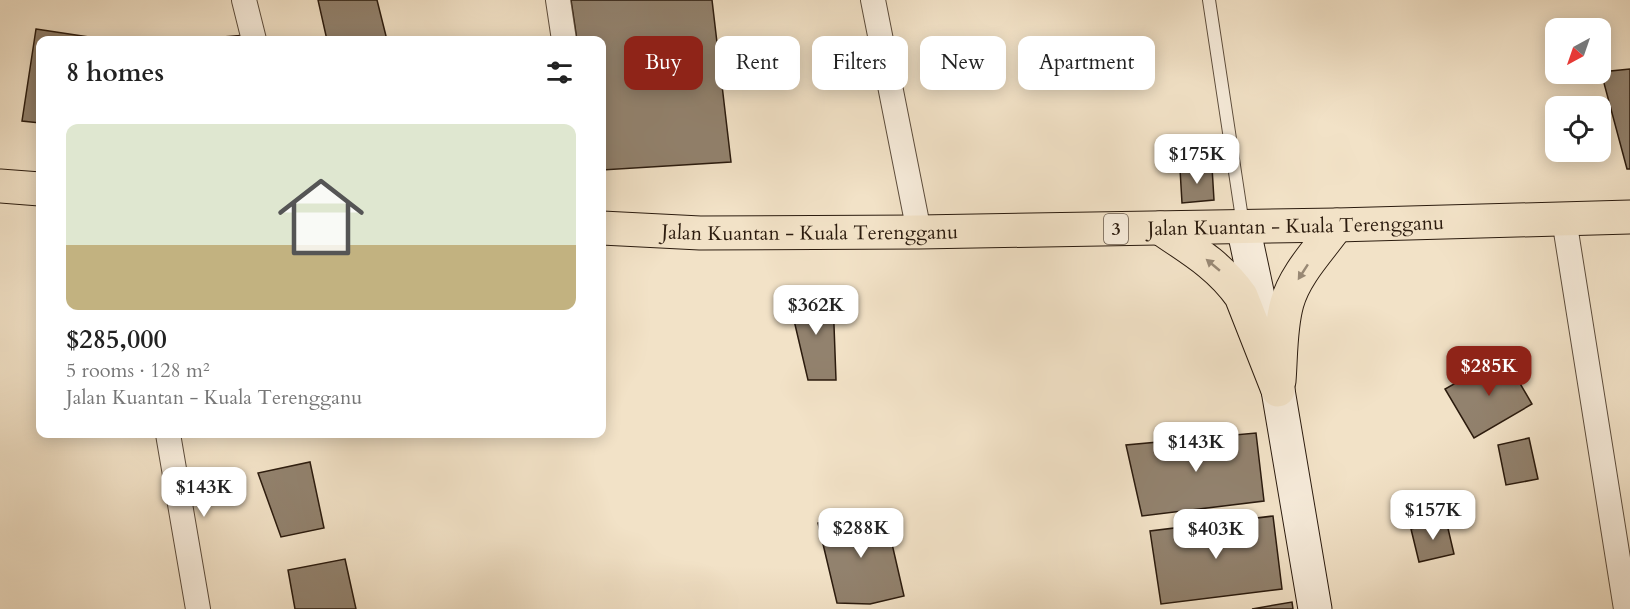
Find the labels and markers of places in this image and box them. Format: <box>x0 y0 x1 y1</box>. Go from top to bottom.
pin: $175K <box>1155 134 1239 185</box>
pin: $362K <box>774 285 858 336</box>
pin: $285K <box>1447 346 1531 397</box>
pin: $143K <box>1154 422 1238 473</box>
pin: $143K <box>162 467 246 518</box>
pin: $157K <box>1391 490 1475 541</box>
pin: $288K <box>819 508 903 559</box>
pin: $403K <box>1174 509 1258 560</box>

